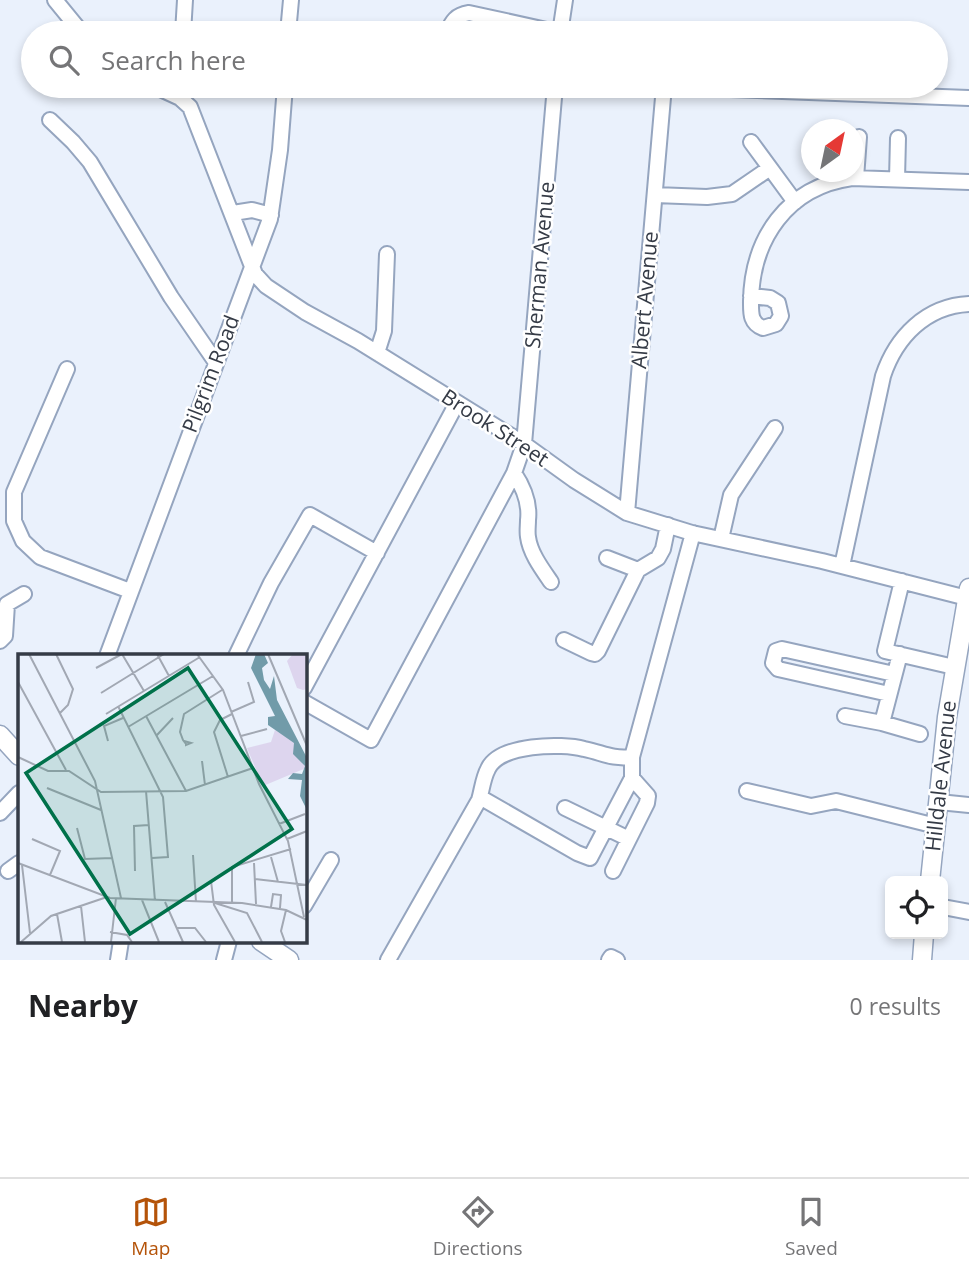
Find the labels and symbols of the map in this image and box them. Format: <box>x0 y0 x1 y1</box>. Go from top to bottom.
north arrow <box>801 119 864 182</box>
street label: Sherman Avenue <box>518 180 560 349</box>
street label: Albert Avenue <box>624 230 664 370</box>
street label: Pilgrim Road <box>175 311 245 436</box>
street label: Brook Street <box>437 382 555 472</box>
inset map <box>18 654 306 942</box>
street label: Hilldale Avenue <box>918 699 962 853</box>

